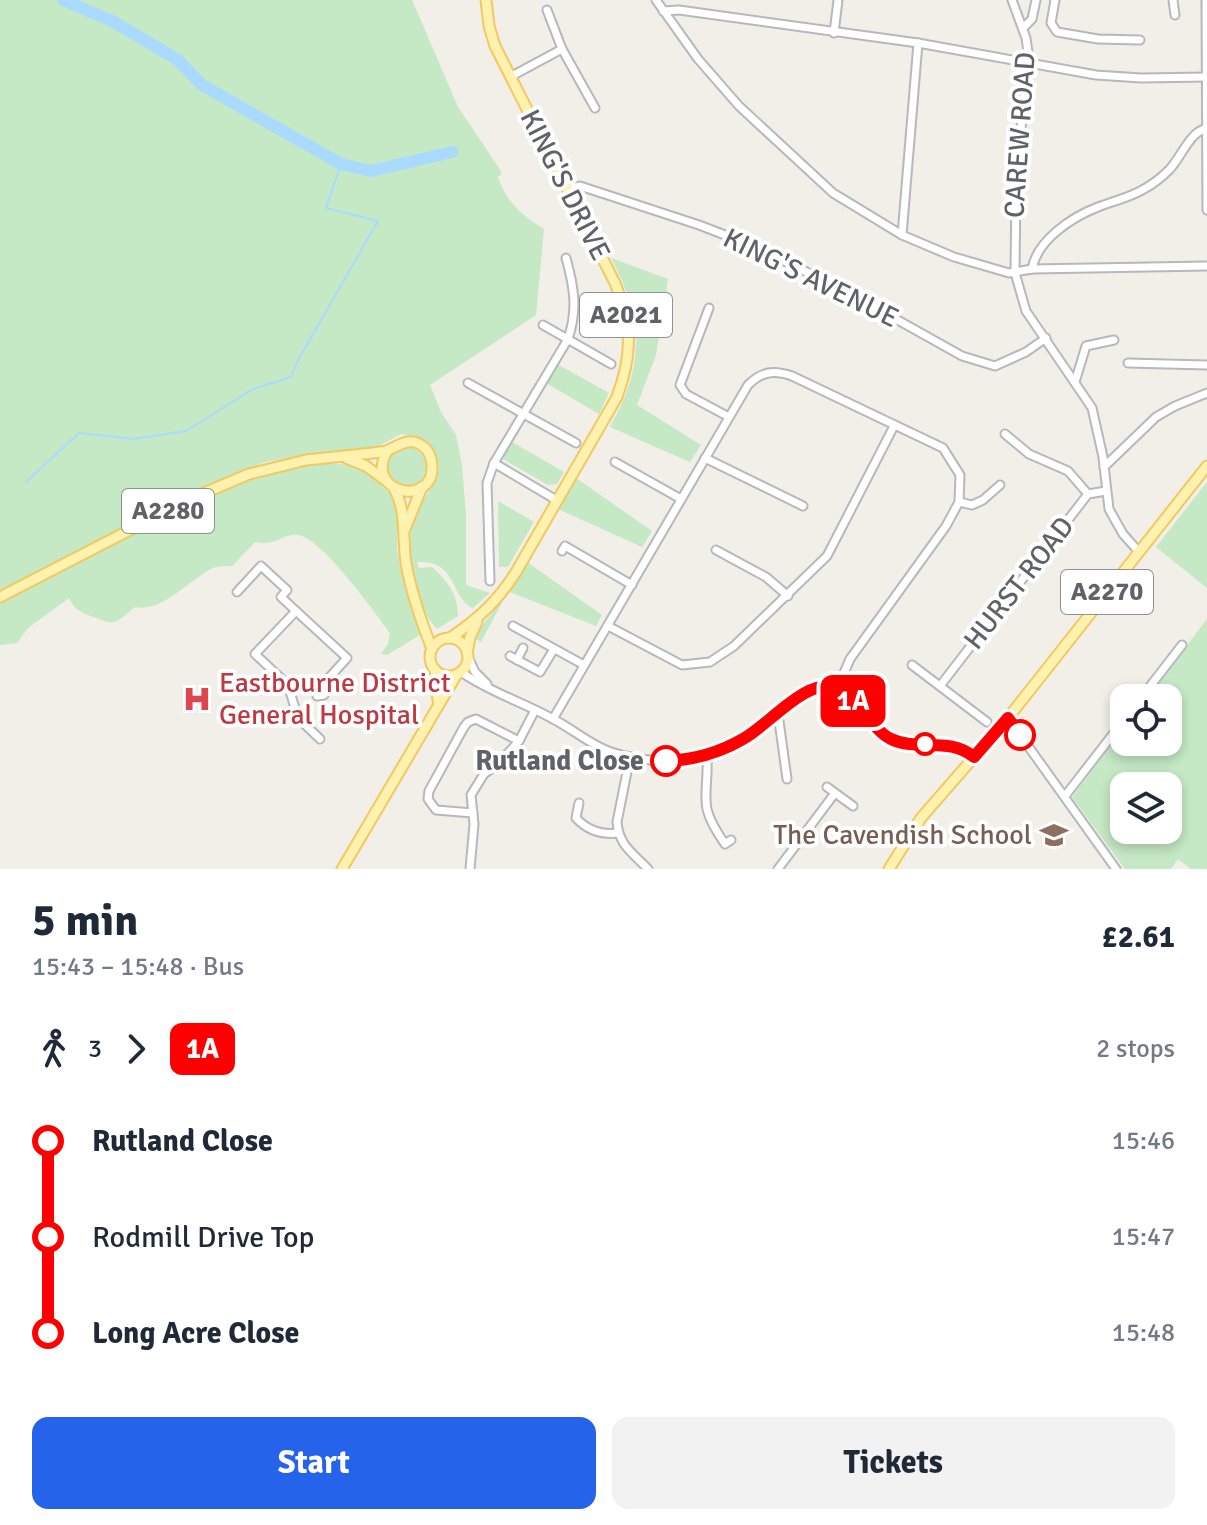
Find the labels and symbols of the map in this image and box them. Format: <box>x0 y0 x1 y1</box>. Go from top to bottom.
street label: CAREW ROAD <box>997 51 1043 219</box>
street label: KING'S DRIVE <box>513 104 617 266</box>
street label: KING'S AVENUE <box>718 221 904 335</box>
road number: A2021 <box>580 293 672 337</box>
road number: A2280 <box>122 489 214 533</box>
street label: HURST ROAD <box>957 510 1081 656</box>
road number: A2270 <box>1061 570 1153 614</box>
place label: Eastbourne District General Hospital <box>219 666 451 732</box>
line badge: 1A <box>817 675 889 727</box>
hospital icon: Eastbourne District General Hospital <box>182 684 212 714</box>
unlabelled marker <box>1005 720 1035 750</box>
unlabelled marker <box>914 733 936 755</box>
place label: Rutland Close <box>475 744 644 778</box>
marker: Rutland Close <box>651 746 681 776</box>
place label: The Cavendish School <box>773 818 1032 852</box>
school or university icon: The Cavendish School <box>1039 820 1069 850</box>

